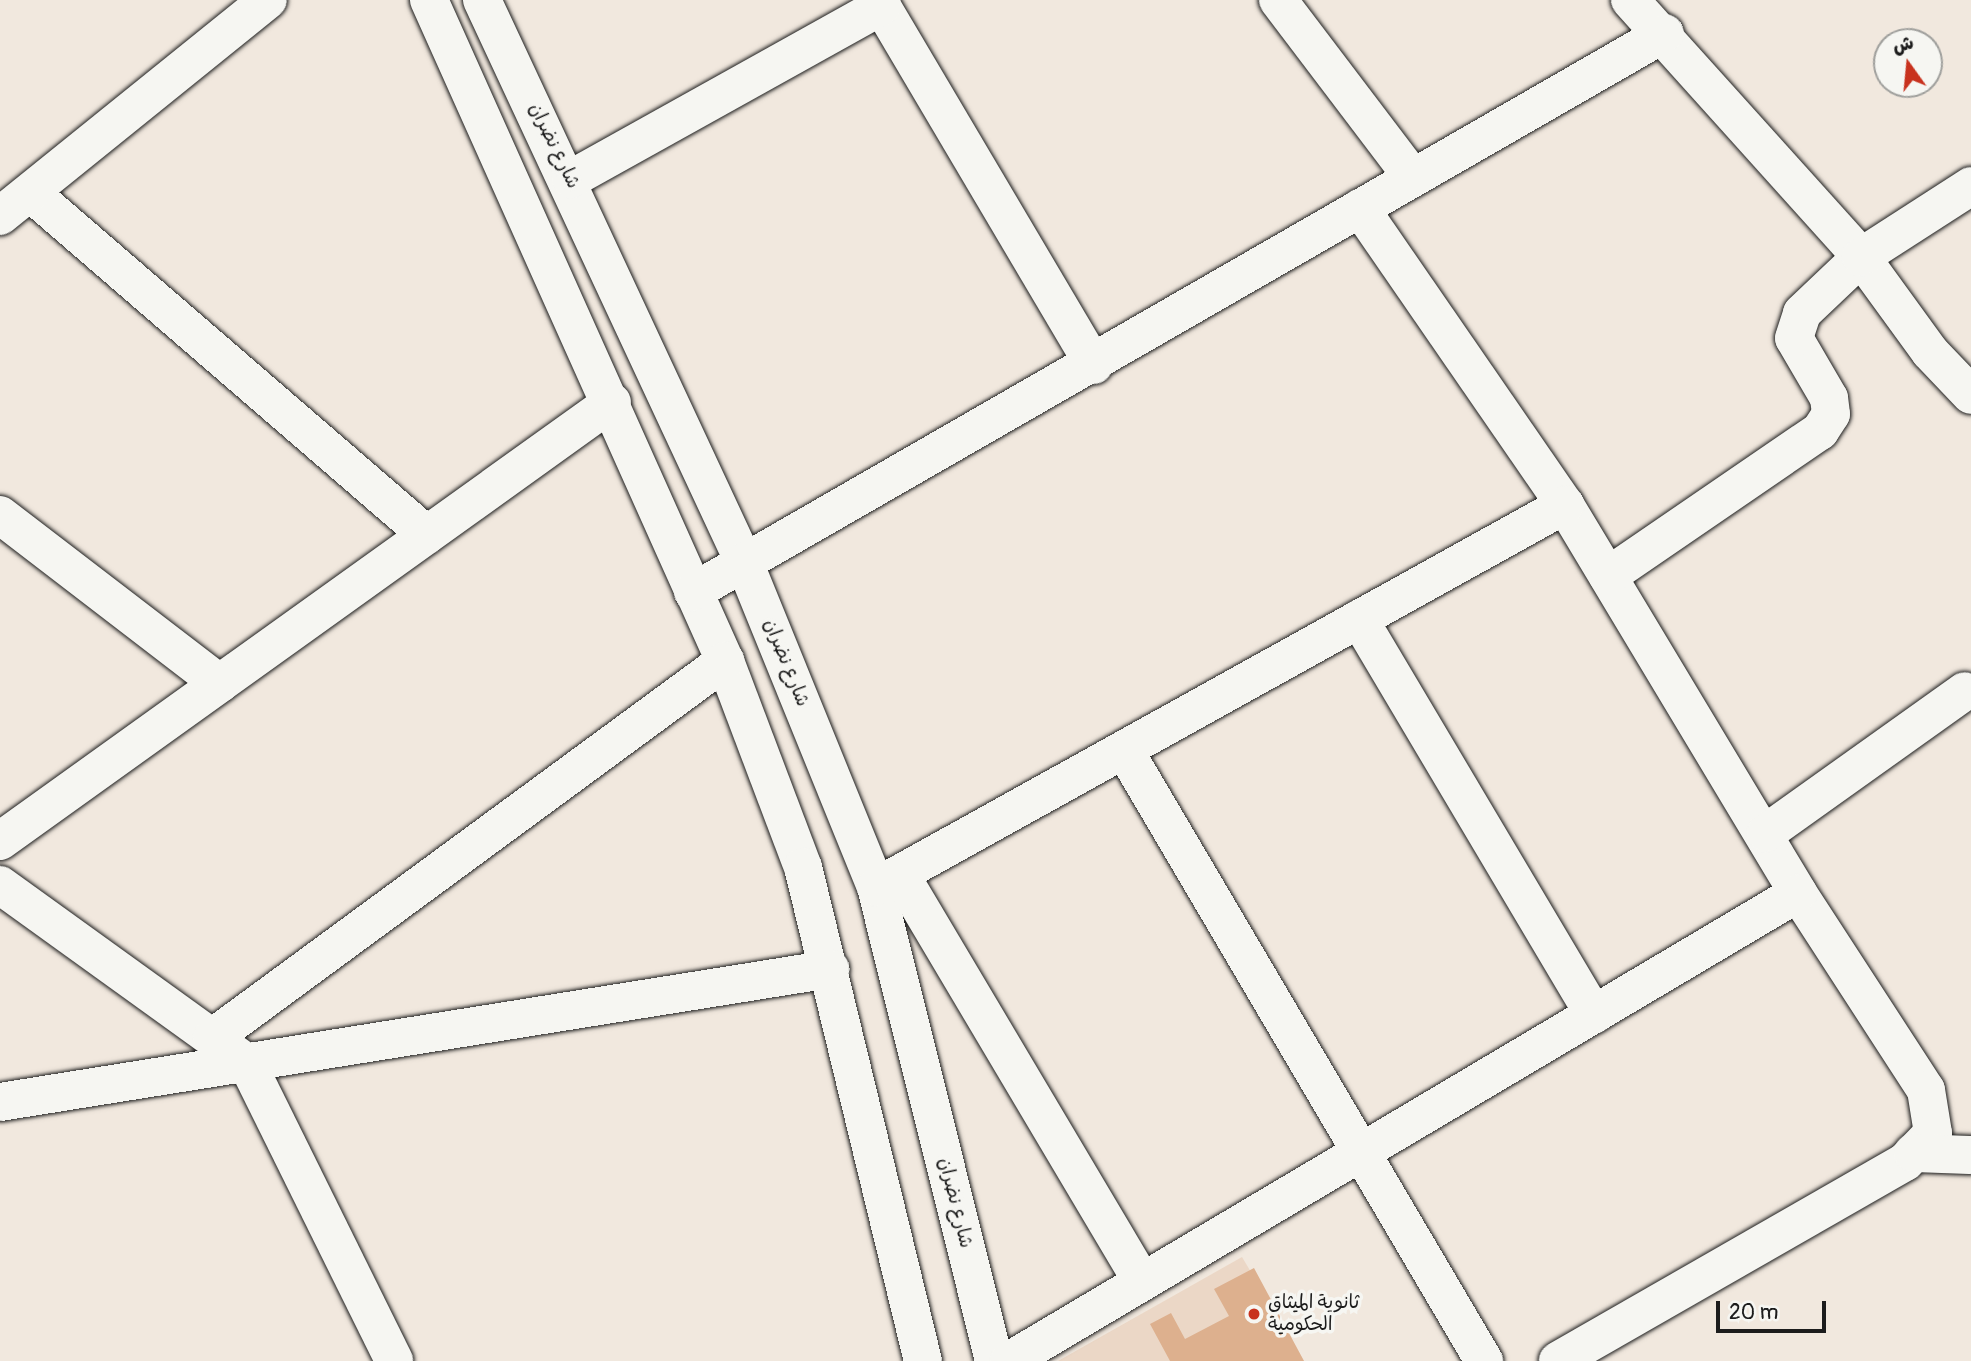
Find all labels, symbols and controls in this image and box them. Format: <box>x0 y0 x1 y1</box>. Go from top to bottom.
north arrow <box>1873 28 1943 98</box>
text: ش <box>1890 30 1916 59</box>
street label: شارع نضران <box>524 100 584 192</box>
street label: شارع نضران <box>758 616 814 710</box>
street label: شارع نضران <box>933 1155 977 1251</box>
scale bar <box>1719 1288 1829 1332</box>
place label: ثانوية الميثاق الحكومية <box>1268 1292 1359 1336</box>
text: 20 m <box>1729 1299 1778 1326</box>
marker: ثانوية الميثاق الحكومية <box>1246 1306 1262 1322</box>

